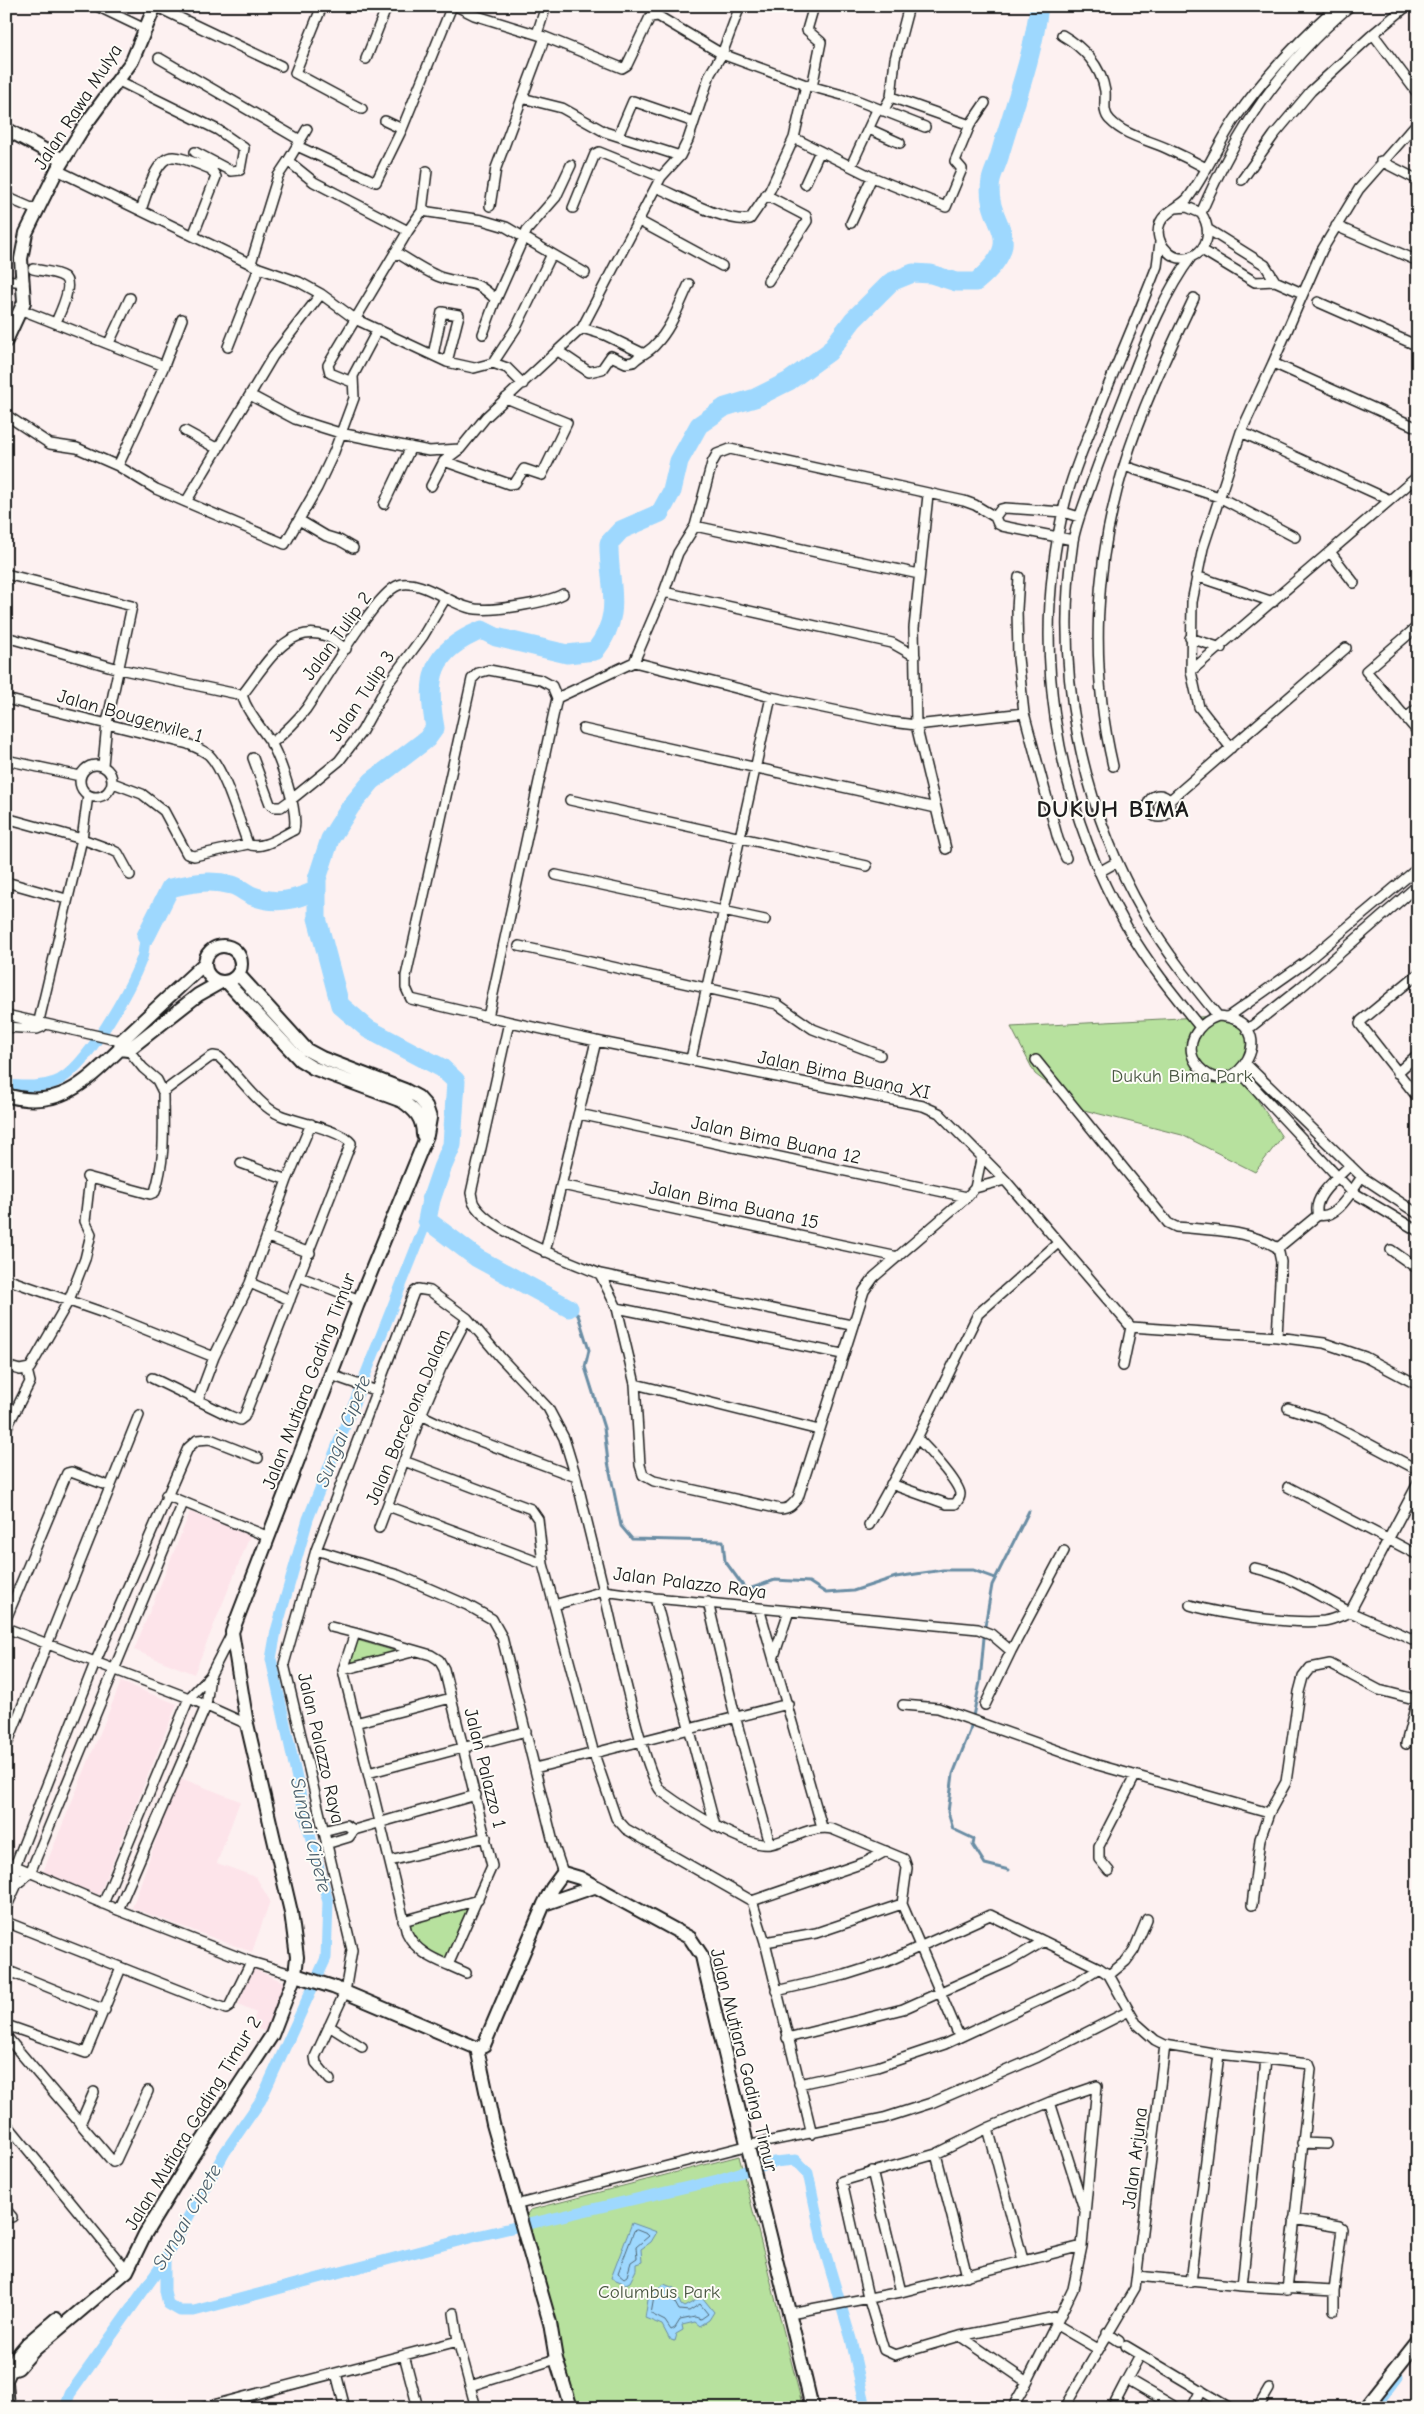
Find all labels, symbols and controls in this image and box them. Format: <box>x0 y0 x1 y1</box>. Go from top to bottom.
street label: Jalan Rawa Mulya <box>29 40 127 174</box>
street label: Jalan Tulip 2 <box>298 588 376 684</box>
street label: Jalan Tulip 3 <box>325 647 399 745</box>
street label: Jalan Bougenvile 1 <box>55 685 205 747</box>
district label: DUKUH BIMA <box>1036 795 1190 823</box>
street label: Jalan Bima Buana XI <box>756 1046 932 1104</box>
park label: Dukuh Bima Park <box>1111 1065 1254 1087</box>
street label: Jalan Bima Buana 12 <box>689 1111 863 1169</box>
street label: Jalan Bima Buana 15 <box>647 1176 821 1234</box>
street label: Jalan Mutiara Gading Timur <box>258 1269 361 1492</box>
street label: Jalan Barcelona Dalam <box>361 1326 455 1508</box>
water label: Sungai Cipete <box>310 1372 376 1490</box>
street label: Jalan Palazzo Raya <box>612 1563 768 1603</box>
street label: Jalan Palazzo Raya <box>293 1670 349 1826</box>
street label: Jalan Palazzo 1 <box>459 1706 511 1830</box>
water label: Sungai Cipete <box>286 1775 336 1895</box>
street label: Jalan Mutiara Gading Timur <box>706 1946 783 2175</box>
street label: Jalan Mutiara Gading Timur 2 <box>120 2012 266 2234</box>
street label: Jalan Arjuna <box>1118 2106 1152 2210</box>
water label: Sungai Cipete <box>148 2160 226 2274</box>
park label: Columbus Park <box>598 2281 721 2303</box>

